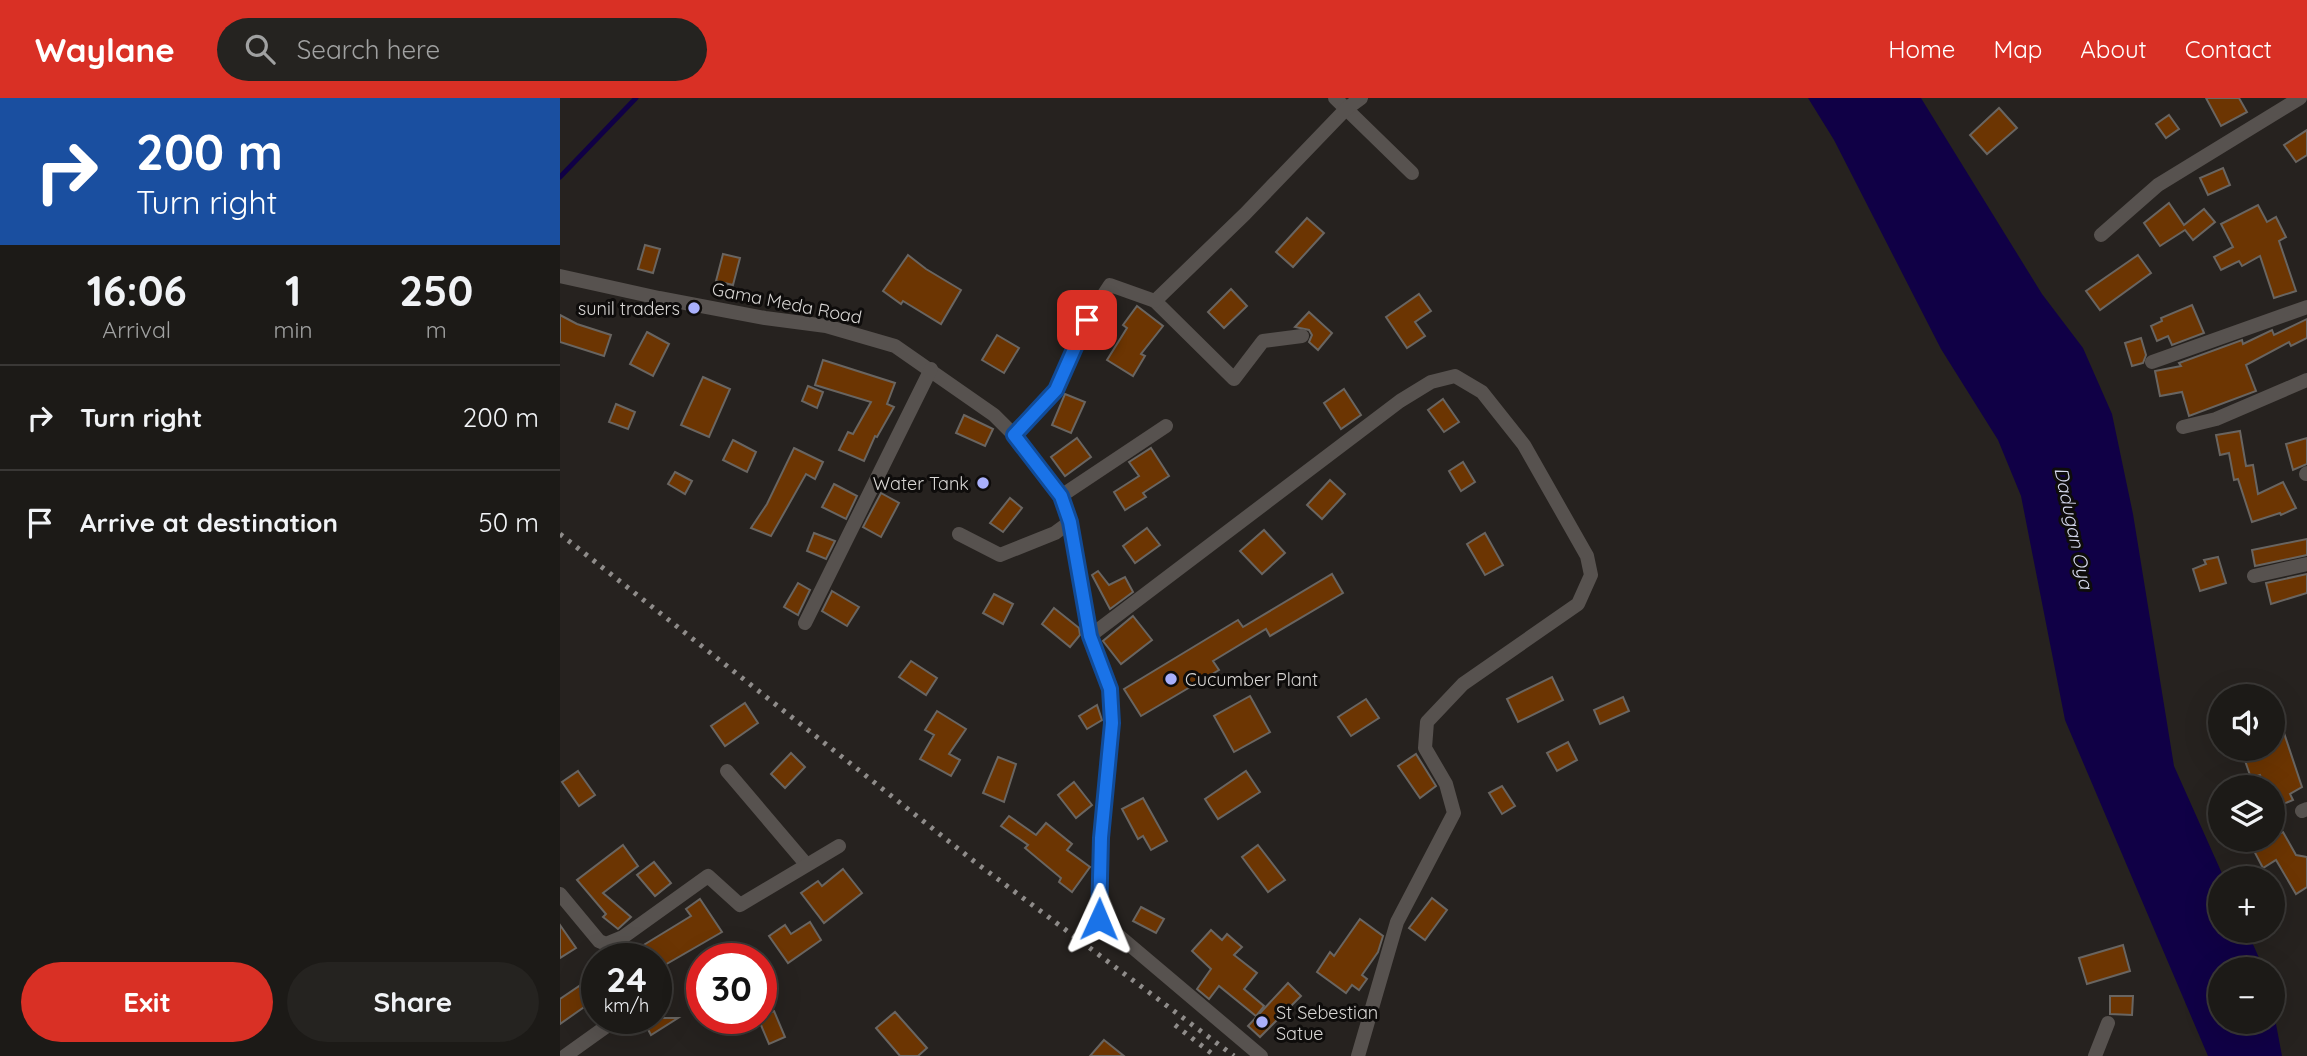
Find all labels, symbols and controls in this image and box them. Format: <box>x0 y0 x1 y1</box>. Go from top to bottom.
search box <box>217 18 707 81</box>
text: Waylane <box>35 29 175 70</box>
icon: search <box>241 30 279 68</box>
text: Search here <box>297 33 440 66</box>
text: Home <box>1888 34 1955 64</box>
text: Map <box>1993 34 2042 64</box>
text: About <box>2080 34 2147 64</box>
text: Contact <box>2185 34 2272 64</box>
text: 200 m <box>136 121 283 182</box>
icon: right <box>21 126 112 217</box>
text: Turn right <box>136 182 277 222</box>
text: 16:06 <box>87 264 187 317</box>
text: 1 <box>285 264 301 317</box>
text: 250 <box>399 264 473 317</box>
street label: Gama Meda Road <box>710 277 864 329</box>
pin <box>1057 290 1117 350</box>
place label: sunil traders <box>578 297 680 320</box>
marker: sunil traders <box>686 300 702 316</box>
icon: arrive <box>1068 301 1106 339</box>
text: Arrival <box>102 315 171 344</box>
text: min <box>273 315 313 344</box>
text: m <box>426 315 447 344</box>
icon: right <box>21 399 59 437</box>
text: Turn right <box>80 401 202 434</box>
text: 200 m <box>463 401 539 434</box>
water label: Dadugan Oya <box>2049 465 2099 593</box>
place label: Water Tank <box>873 472 969 495</box>
marker: Water Tank <box>975 475 991 491</box>
icon: arrive <box>21 504 59 542</box>
text: Arrive at destination <box>80 506 338 539</box>
text: 50 m <box>479 506 539 539</box>
place label: Cucumber Plant <box>1185 668 1318 691</box>
marker: Cucumber Plant <box>1163 671 1179 687</box>
map controls <box>2208 684 2285 1034</box>
button: sound <box>2208 684 2285 761</box>
button: layers <box>2208 775 2285 852</box>
button: + <box>2208 866 2285 943</box>
position arrow <box>1062 882 1136 956</box>
speed limit sign: 30 <box>686 943 777 1034</box>
text: 24 <box>606 957 647 1001</box>
button: − <box>2208 957 2285 1034</box>
button: Exit <box>21 962 273 1042</box>
button: Share <box>287 962 539 1042</box>
text: km/h <box>604 994 649 1017</box>
place label: St Sebestian Satue <box>1276 1001 1378 1045</box>
marker: St Sebestian Satue <box>1254 1014 1270 1030</box>

